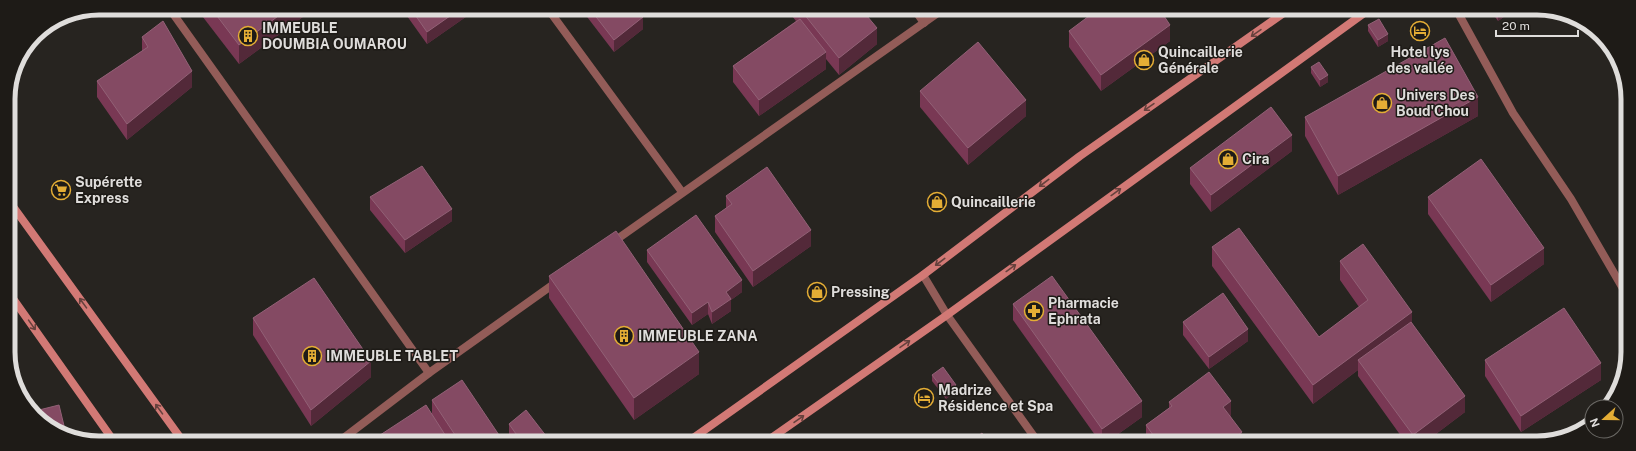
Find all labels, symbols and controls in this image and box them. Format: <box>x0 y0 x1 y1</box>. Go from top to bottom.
scale bar <box>1496 12 1578 38</box>
text: 20 m <box>1502 19 1530 33</box>
place label: IMMEUBLE DOUMBIA OUMAROU <box>262 20 407 52</box>
hotel icon: Hotel lys des vallée <box>1409 20 1431 42</box>
building icon: IMMEUBLE DOUMBIA OUMAROU <box>237 25 259 47</box>
one-way arrow <box>1250 29 1261 37</box>
place label: Quincaillerie Générale <box>1158 44 1243 76</box>
place label: Hotel lys des vallée <box>1387 44 1453 76</box>
shop icon: Quincaillerie Générale <box>1133 49 1155 71</box>
place label: Univers Des Boud'Chou <box>1396 87 1475 119</box>
shop icon: Univers Des Boud'Chou <box>1371 92 1393 114</box>
one-way arrow <box>1144 103 1155 111</box>
shop icon: Cira <box>1217 148 1239 170</box>
place label: Cira <box>1242 151 1269 167</box>
place label: Supérette Express <box>75 174 142 206</box>
supermarket icon: Supérette Express <box>50 179 72 201</box>
one-way arrow <box>1038 179 1049 188</box>
one-way arrow <box>1111 188 1122 196</box>
shop icon: Quincaillerie <box>926 191 948 213</box>
place label: Quincaillerie <box>951 194 1036 210</box>
one-way arrow <box>935 258 946 267</box>
one-way arrow <box>1005 264 1016 273</box>
shop icon: Pressing <box>806 281 828 303</box>
place label: Pressing <box>831 284 890 300</box>
place label: Pharmacie Ephrata <box>1048 295 1119 327</box>
one-way arrow <box>79 298 87 309</box>
pharmacy icon: Pharmacie Ephrata <box>1023 300 1045 322</box>
one-way arrow <box>28 320 36 331</box>
building icon: IMMEUBLE ZANA <box>613 325 635 347</box>
place label: IMMEUBLE ZANA <box>638 328 758 344</box>
one-way arrow <box>899 340 910 348</box>
building icon: IMMEUBLE TABLET <box>301 345 323 367</box>
place label: IMMEUBLE TABLET <box>326 348 459 364</box>
place label: Madrize Résidence et Spa <box>938 382 1053 414</box>
hotel icon: Madrize Résidence et Spa <box>913 387 935 409</box>
north arrow <box>1584 399 1624 439</box>
one-way arrow <box>155 403 163 414</box>
one-way arrow <box>793 415 804 423</box>
text: N <box>1588 416 1602 429</box>

